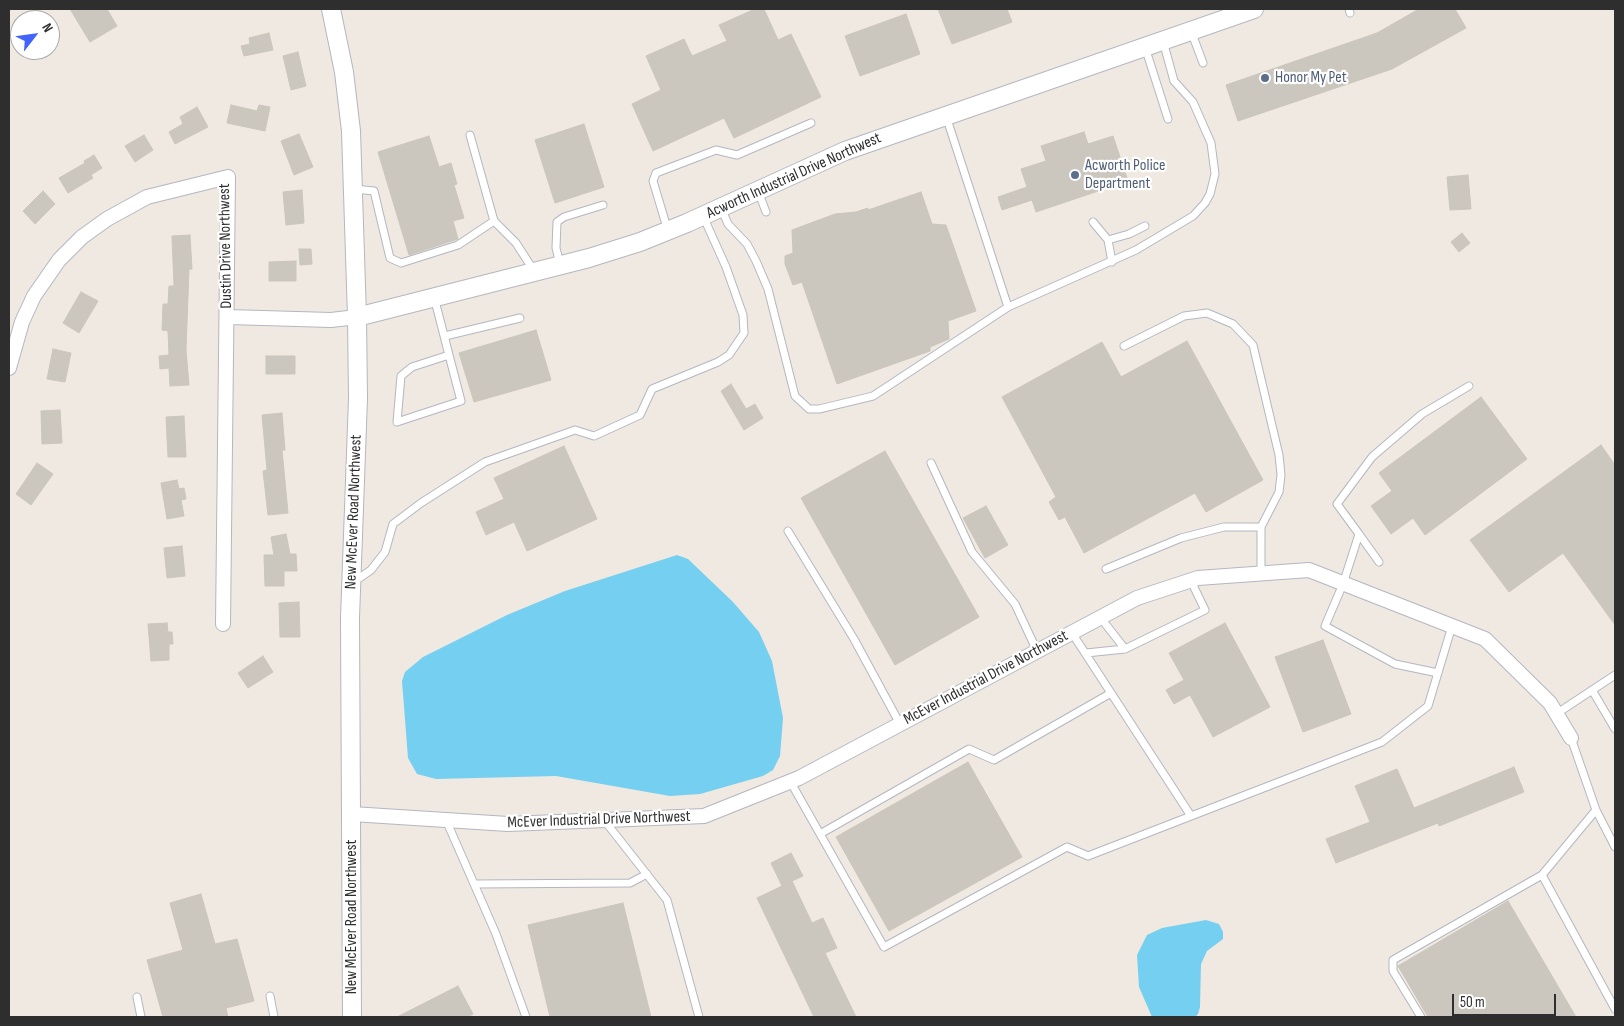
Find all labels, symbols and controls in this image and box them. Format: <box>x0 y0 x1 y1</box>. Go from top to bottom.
north arrow <box>10 10 60 60</box>
text: N <box>38 20 57 35</box>
place label: Honor My Pet <box>1275 68 1347 88</box>
marker: Honor My Pet <box>1259 72 1271 84</box>
street label: Acworth Industrial Drive Northwest <box>704 129 884 223</box>
place label: Acworth Police Department <box>1085 156 1166 194</box>
marker: Acworth Police Department <box>1069 169 1081 181</box>
street label: Dustin Drive Northwest <box>215 183 237 309</box>
street label: New McEver Road Northwest <box>342 434 366 590</box>
street label: McEver Industrial Drive Northwest <box>901 627 1071 729</box>
street label: McEver Industrial Drive Northwest <box>507 807 691 833</box>
street label: New McEver Road Northwest <box>342 840 362 994</box>
scale bar <box>1454 984 1558 1016</box>
text: 50 m <box>1460 993 1485 1012</box>

